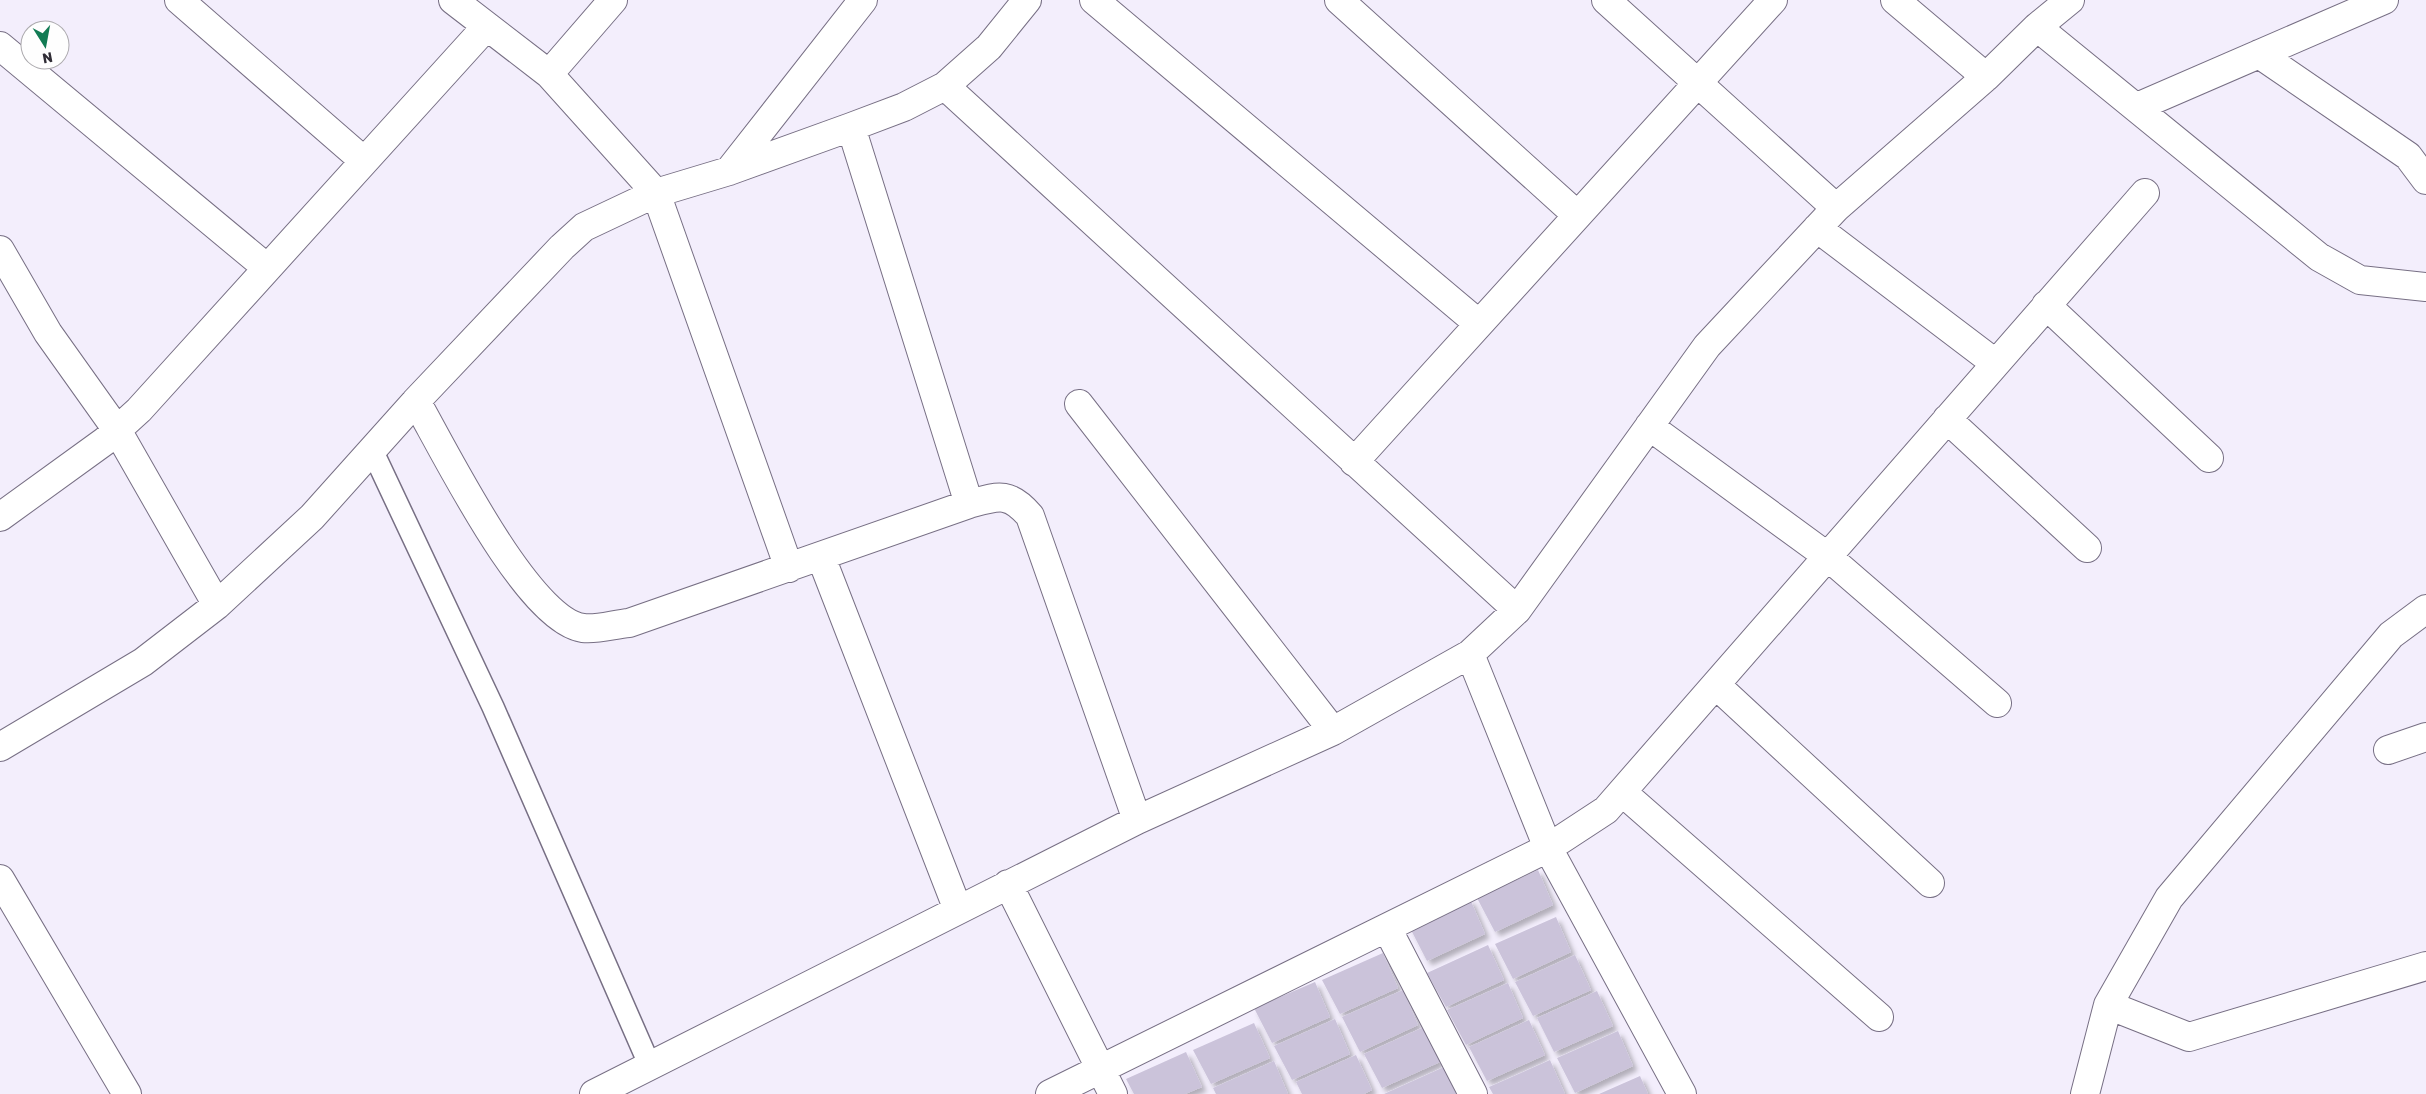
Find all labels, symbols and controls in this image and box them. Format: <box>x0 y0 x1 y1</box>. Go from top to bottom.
north arrow <box>20 20 70 70</box>
text: N <box>41 48 54 67</box>

